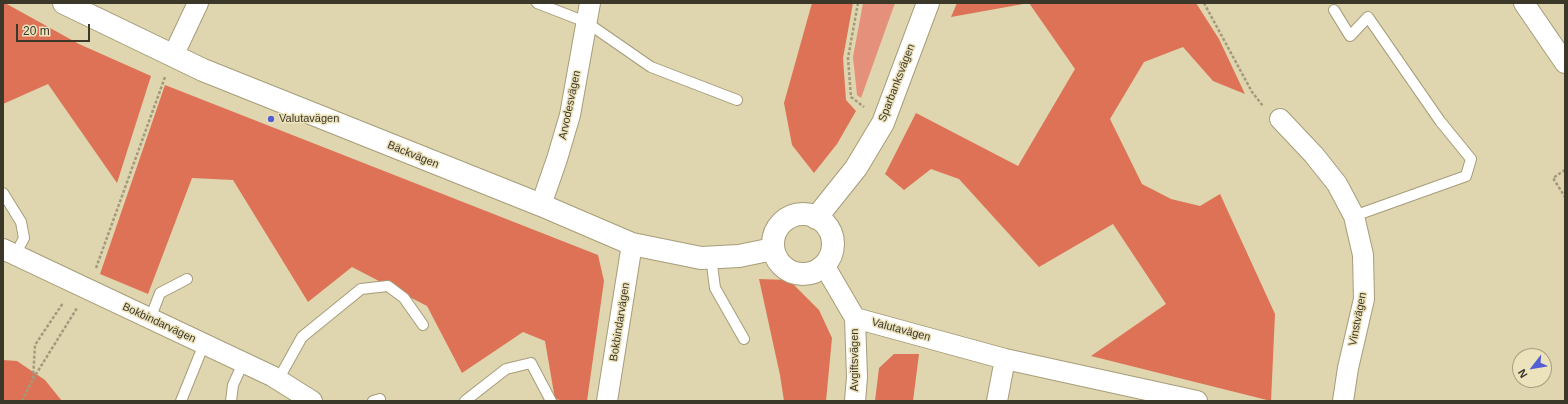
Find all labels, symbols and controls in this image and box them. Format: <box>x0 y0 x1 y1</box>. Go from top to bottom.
scale bar <box>18 16 92 42</box>
text: 20 m <box>23 24 50 38</box>
street label: Sparbanksvägen <box>876 42 918 124</box>
street label: Arvodesvägen <box>556 69 584 141</box>
place label: Valutavägen <box>279 112 339 126</box>
marker: Valutavägen <box>266 114 276 124</box>
street label: Bäckvägen <box>385 139 441 171</box>
street label: Bokbindarvägen <box>607 282 633 362</box>
street label: Vinstvägen <box>1346 291 1370 347</box>
street label: Bokbindarvägen <box>120 300 198 346</box>
street label: Valutavägen <box>870 316 932 344</box>
street label: Avgiftsvägen <box>848 329 862 391</box>
north arrow <box>1512 348 1552 388</box>
text: N <box>1515 367 1530 380</box>

